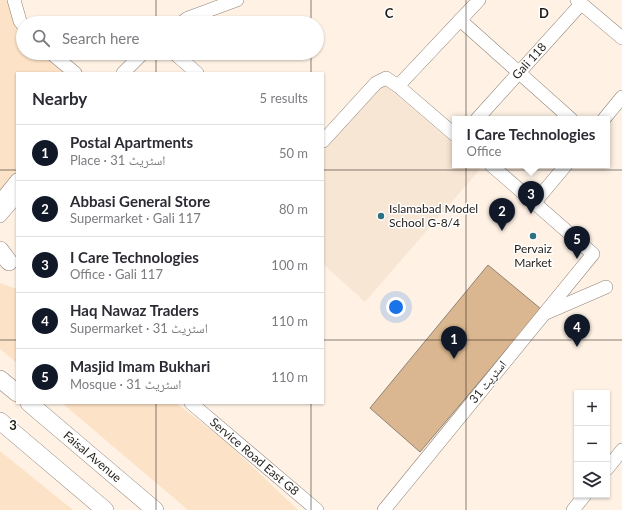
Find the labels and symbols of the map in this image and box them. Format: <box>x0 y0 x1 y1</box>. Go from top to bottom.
text: C <box>385 5 394 21</box>
text: D <box>539 5 549 21</box>
street label: Gali 118 <box>508 39 549 82</box>
pin: 3 <box>518 181 544 214</box>
pin: 2 <box>489 198 515 231</box>
place label: Islamabad Model School G-8/4 <box>389 201 478 230</box>
marker: Islamabad Model School G-8/4 <box>376 211 386 221</box>
pin: 5 <box>564 226 590 259</box>
marker: Pervaiz Market <box>528 231 538 241</box>
place label: Pervaiz Market <box>514 241 553 270</box>
your location <box>386 297 406 317</box>
pin: 4 <box>564 314 590 347</box>
pin: 1 <box>441 326 467 359</box>
street label: اسٹریٹ 31 <box>466 357 510 406</box>
street label: Service Road East G8 <box>207 414 302 498</box>
text: 3 <box>9 417 17 433</box>
street label: Faisal Avenue <box>61 428 125 485</box>

